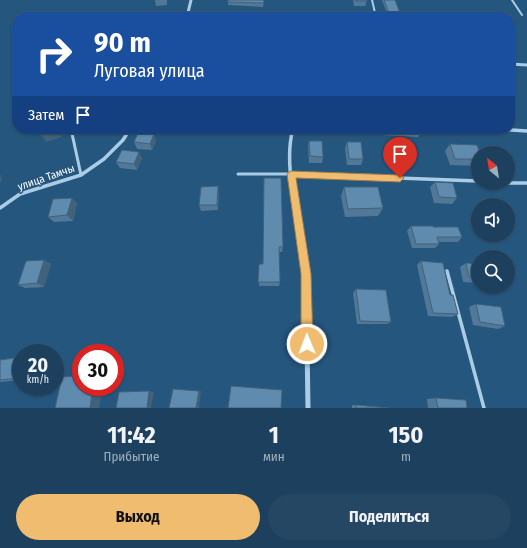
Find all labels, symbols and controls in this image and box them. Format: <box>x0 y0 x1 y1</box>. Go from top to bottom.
text: 90 m <box>94 26 151 59</box>
icon: right <box>28 28 80 80</box>
text: Луговая улица <box>94 60 205 82</box>
icon: arrive <box>72 104 94 126</box>
text: Затем <box>28 106 64 124</box>
pin <box>383 137 417 178</box>
icon: arrive <box>389 143 411 165</box>
north arrow <box>471 146 515 190</box>
map controls <box>471 146 515 294</box>
street label: улица Тамчы <box>16 162 76 193</box>
button: sound <box>471 198 515 242</box>
button: search <box>471 250 515 294</box>
position arrow <box>286 323 328 365</box>
speed limit sign: 30 <box>72 344 124 396</box>
text: 20 <box>28 353 48 377</box>
text: km/h <box>27 374 49 386</box>
text: 11:42 <box>107 421 156 449</box>
text: 1 <box>269 421 279 449</box>
text: 150 <box>388 421 423 449</box>
text: Прибытие <box>104 449 159 464</box>
text: мин <box>263 449 285 464</box>
text: m <box>401 449 411 464</box>
button: Выход <box>16 494 260 540</box>
button: Поделиться <box>268 494 511 540</box>

